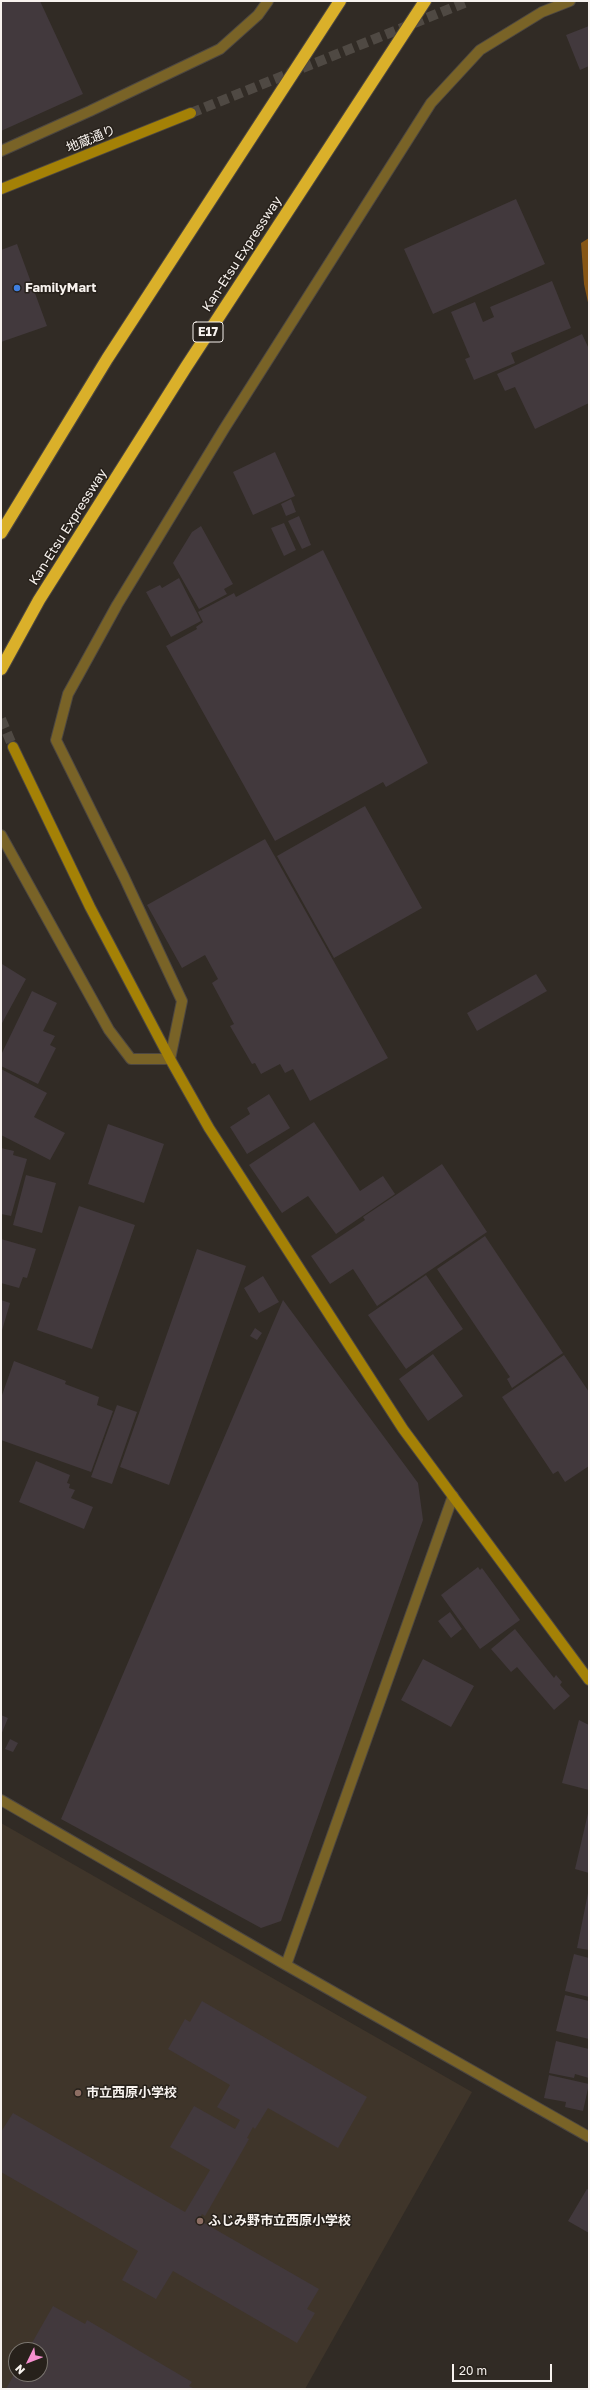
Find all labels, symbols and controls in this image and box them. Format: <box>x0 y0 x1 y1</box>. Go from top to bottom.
street label: 地蔵通り <box>64 122 118 156</box>
street label: Kan-Etsu Expressway <box>199 193 285 315</box>
place label: FamilyMart <box>25 280 96 296</box>
marker: FamilyMart <box>12 283 22 293</box>
road number: E17 <box>193 322 223 342</box>
street label: Kan-Etsu Expressway <box>26 466 110 588</box>
place label: 市立西原小学校 <box>86 2085 177 2101</box>
marker: 市立西原小学校 <box>73 2088 83 2098</box>
place label: ふじみ野市立西原小学校 <box>208 2213 351 2229</box>
marker: ふじみ野市立西原小学校 <box>195 2216 205 2226</box>
north arrow <box>8 2342 48 2382</box>
scale bar <box>454 2356 554 2382</box>
text: N <box>12 2362 27 2377</box>
text: 20 m <box>459 2363 487 2378</box>

